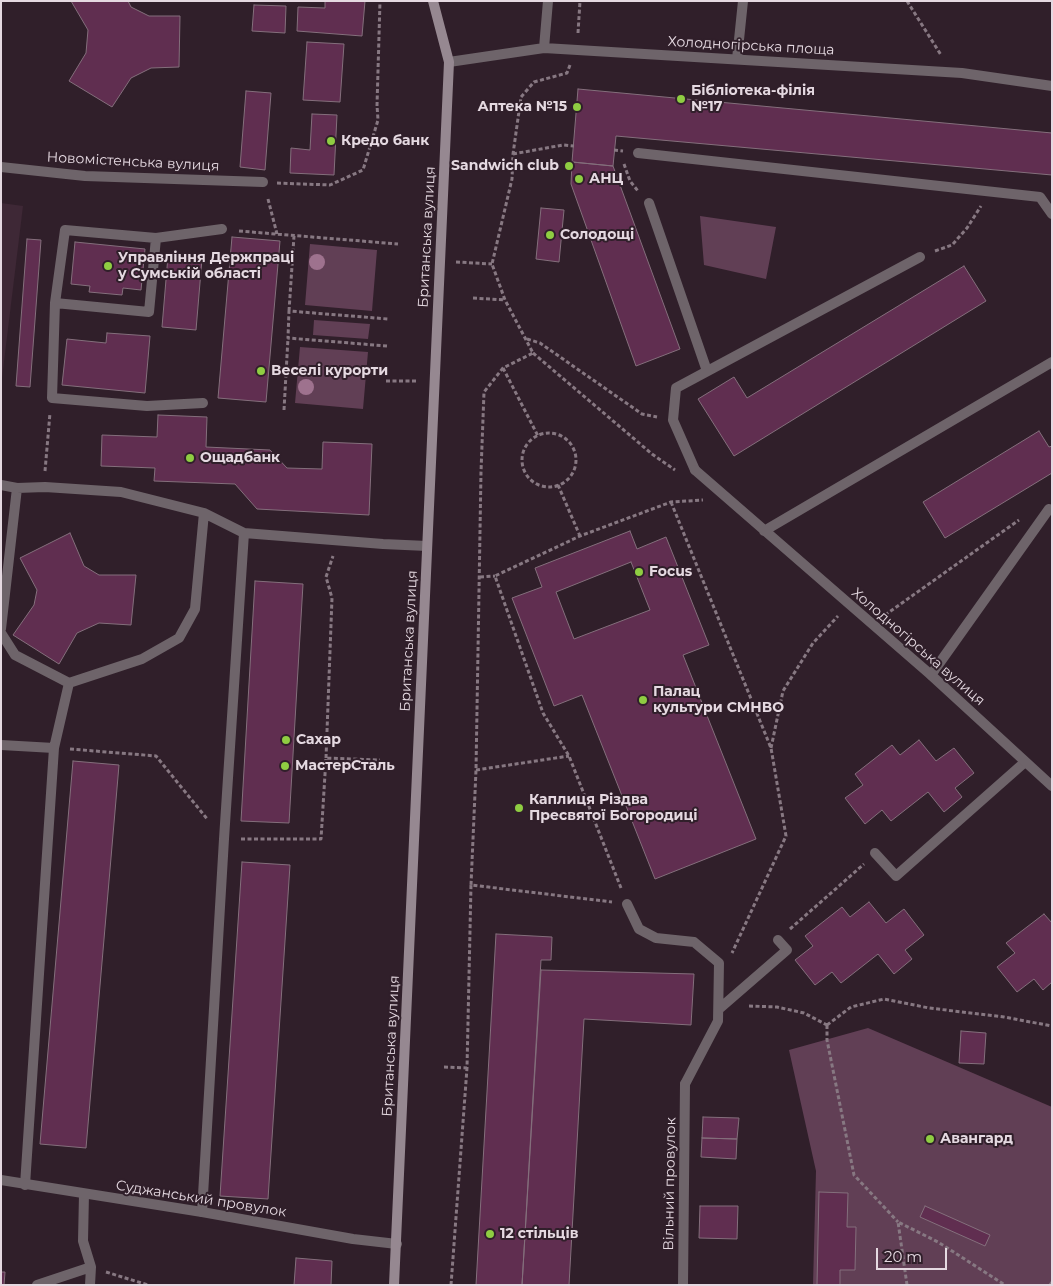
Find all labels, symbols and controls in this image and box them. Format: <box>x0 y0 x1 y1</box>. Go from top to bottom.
street label: Холодногірська площа <box>667 33 835 59</box>
place label: Бібліотека-філія №17 <box>691 83 815 115</box>
marker: Бібліотека-філія №17 <box>675 93 687 105</box>
place label: Аптека №15 <box>478 99 567 115</box>
marker: Аптека №15 <box>571 101 583 113</box>
place label: Кредо банк <box>341 133 429 149</box>
marker: Кредо банк <box>325 135 337 147</box>
street label: Новомістенська вулиця <box>46 149 220 175</box>
place label: Sandwich club <box>451 158 559 174</box>
marker: Sandwich club <box>563 160 575 172</box>
street label: Британська вулиця <box>415 166 439 308</box>
place label: АНЦ <box>589 171 623 187</box>
marker: АНЦ <box>573 173 585 185</box>
place label: Солодощі <box>560 227 634 243</box>
marker: Солодощі <box>544 229 556 241</box>
place label: Управління Держпраці у Сумській області <box>118 250 294 282</box>
marker: Управління Держпраці у Сумській області <box>102 260 114 272</box>
place label: Веселі курорти <box>271 363 388 379</box>
marker: Веселі курорти <box>255 365 267 377</box>
place label: Ощадбанк <box>200 450 280 466</box>
marker: Ощадбанк <box>184 452 196 464</box>
place label: Focus <box>649 564 692 580</box>
marker: Focus <box>633 566 645 578</box>
street label: Британська вулиця <box>397 570 421 712</box>
street label: Холодногірська вулиця <box>848 585 988 709</box>
place label: Палац культури СМНВО <box>653 684 784 716</box>
marker: Палац культури СМНВО <box>637 694 649 706</box>
place label: Сахар <box>296 732 341 748</box>
marker: Сахар <box>280 734 292 746</box>
place label: МастерСталь <box>295 758 395 774</box>
marker: МастерСталь <box>279 760 291 772</box>
place label: Каплиця Різдва Пресвятої Богородиці <box>529 792 698 824</box>
marker: Каплиця Різдва Пресвятої Богородиці <box>513 802 525 814</box>
street label: Британська вулиця <box>379 975 403 1117</box>
street label: Вільний провулок <box>660 1117 680 1251</box>
place label: Авангард <box>940 1131 1013 1147</box>
marker: Авангард <box>924 1133 936 1145</box>
street label: Суджанський провулок <box>115 1177 287 1221</box>
place label: 12 стільців <box>500 1226 578 1242</box>
marker: 12 стільців <box>484 1228 496 1240</box>
scale bar <box>878 1238 949 1270</box>
text: 20 m <box>884 1247 922 1266</box>

